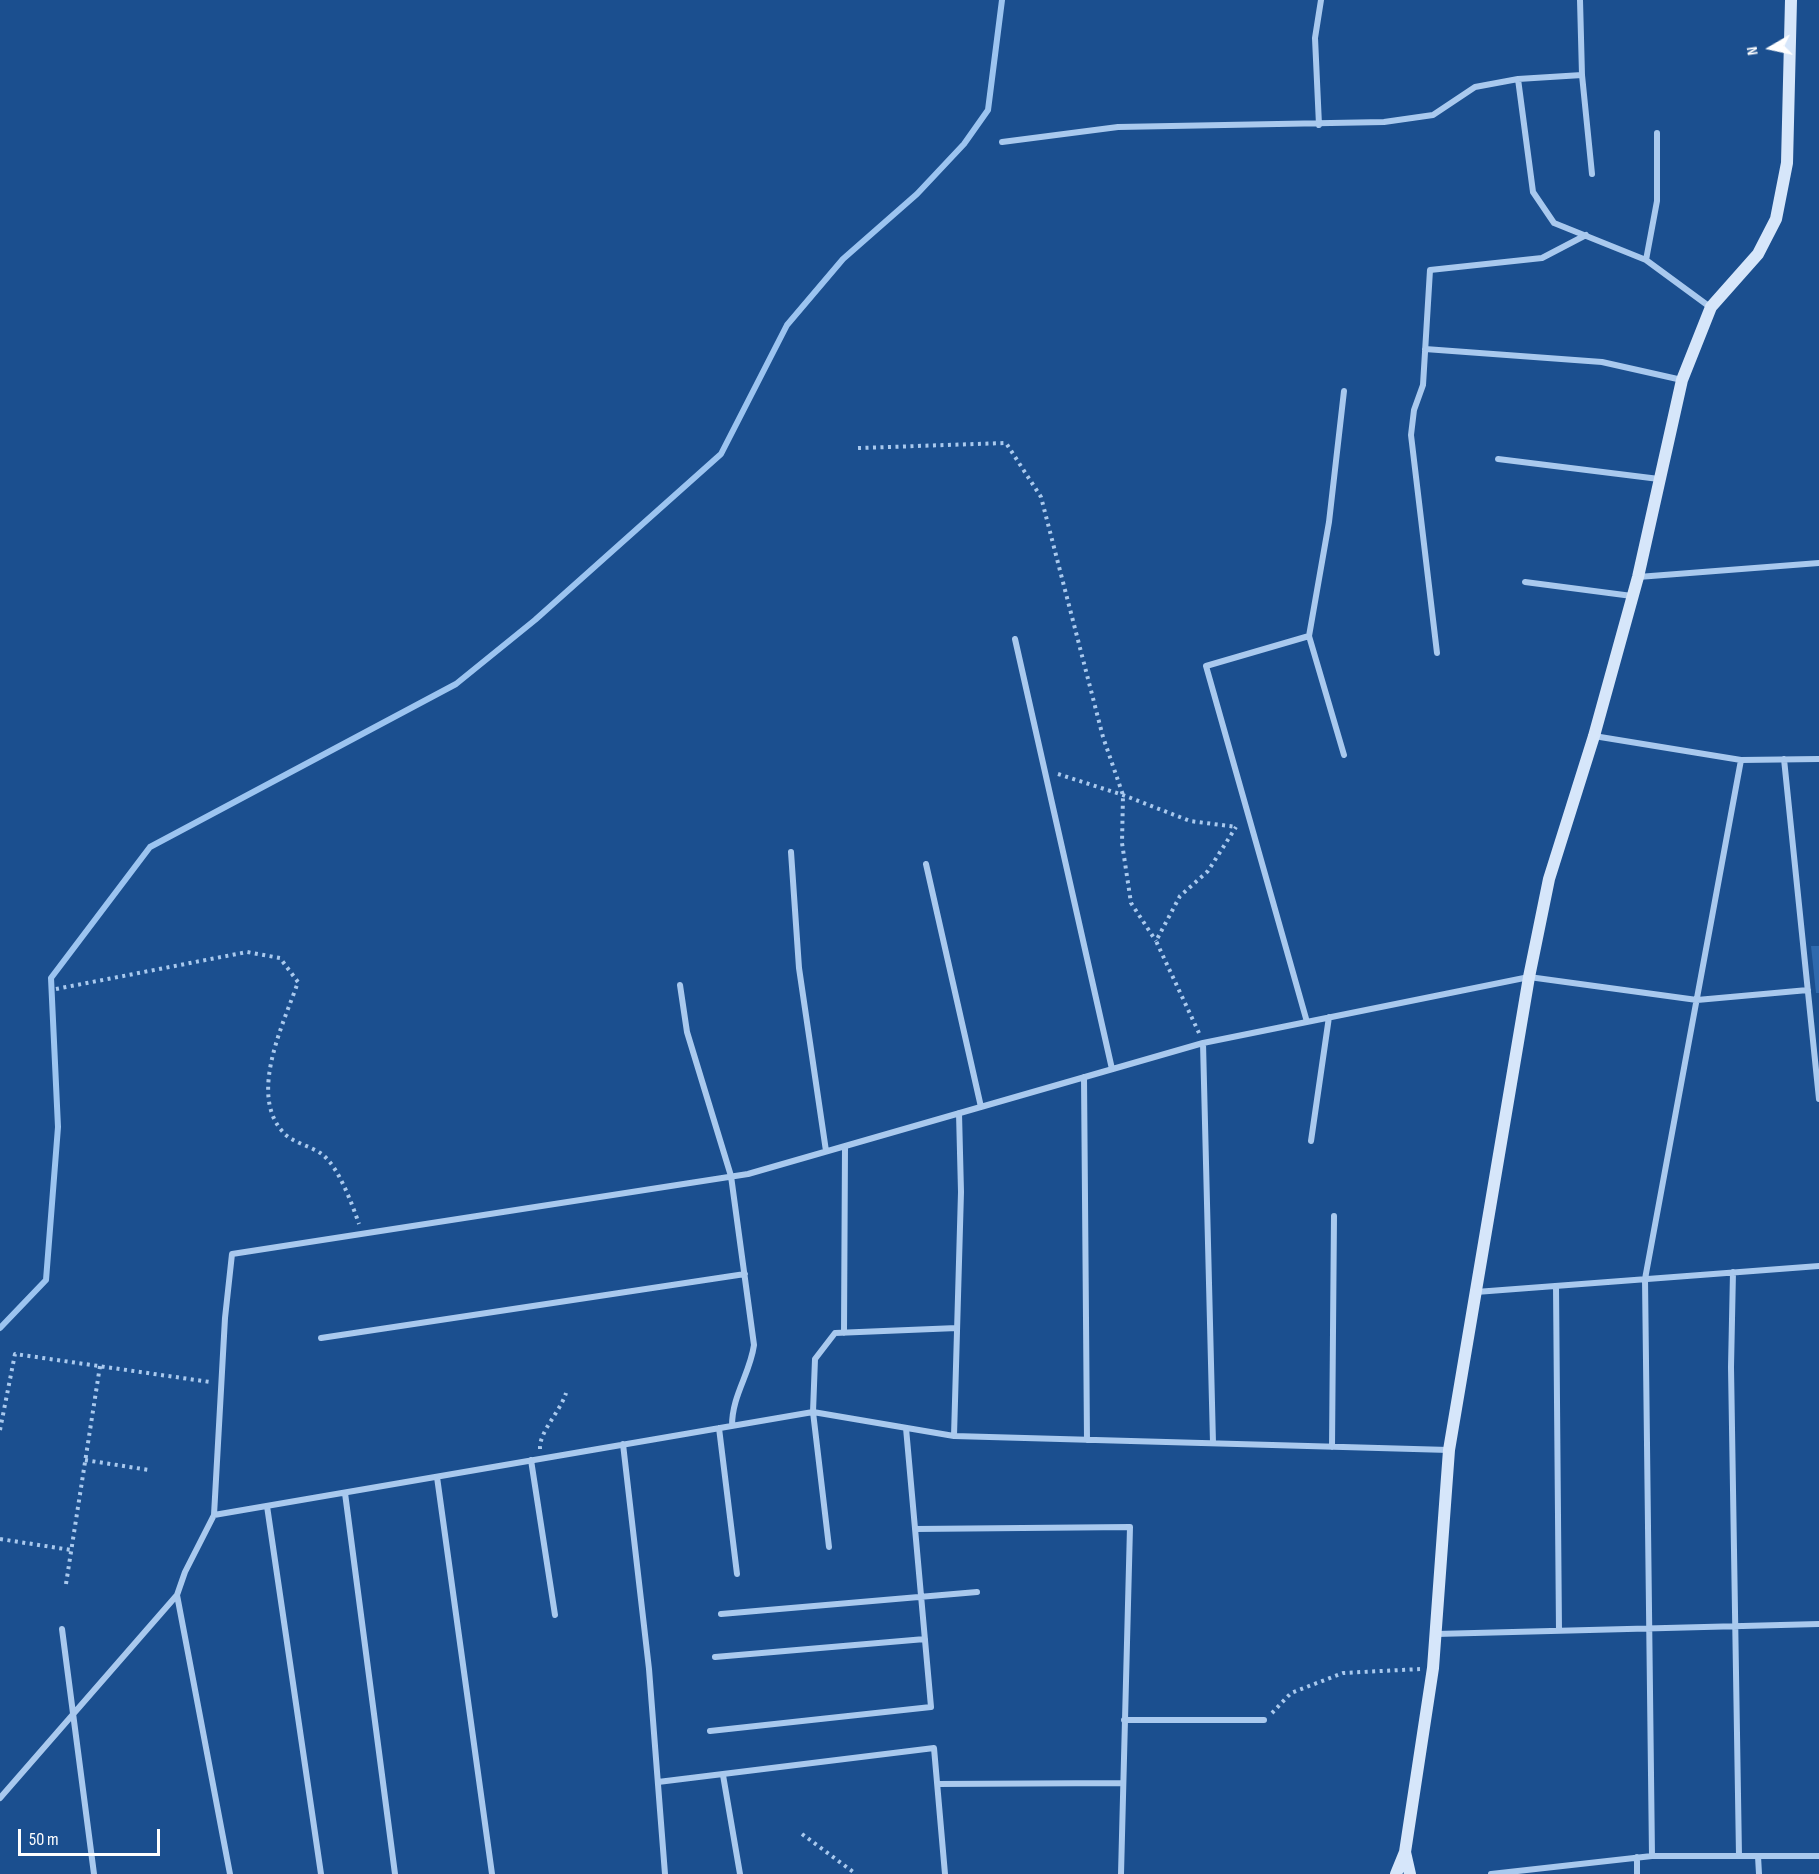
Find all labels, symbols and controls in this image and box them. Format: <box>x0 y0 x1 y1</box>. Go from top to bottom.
north arrow <box>1741 18 1801 78</box>
text: N <box>1743 45 1763 57</box>
scale bar <box>21 1817 164 1855</box>
text: 50 m <box>29 1829 59 1850</box>

